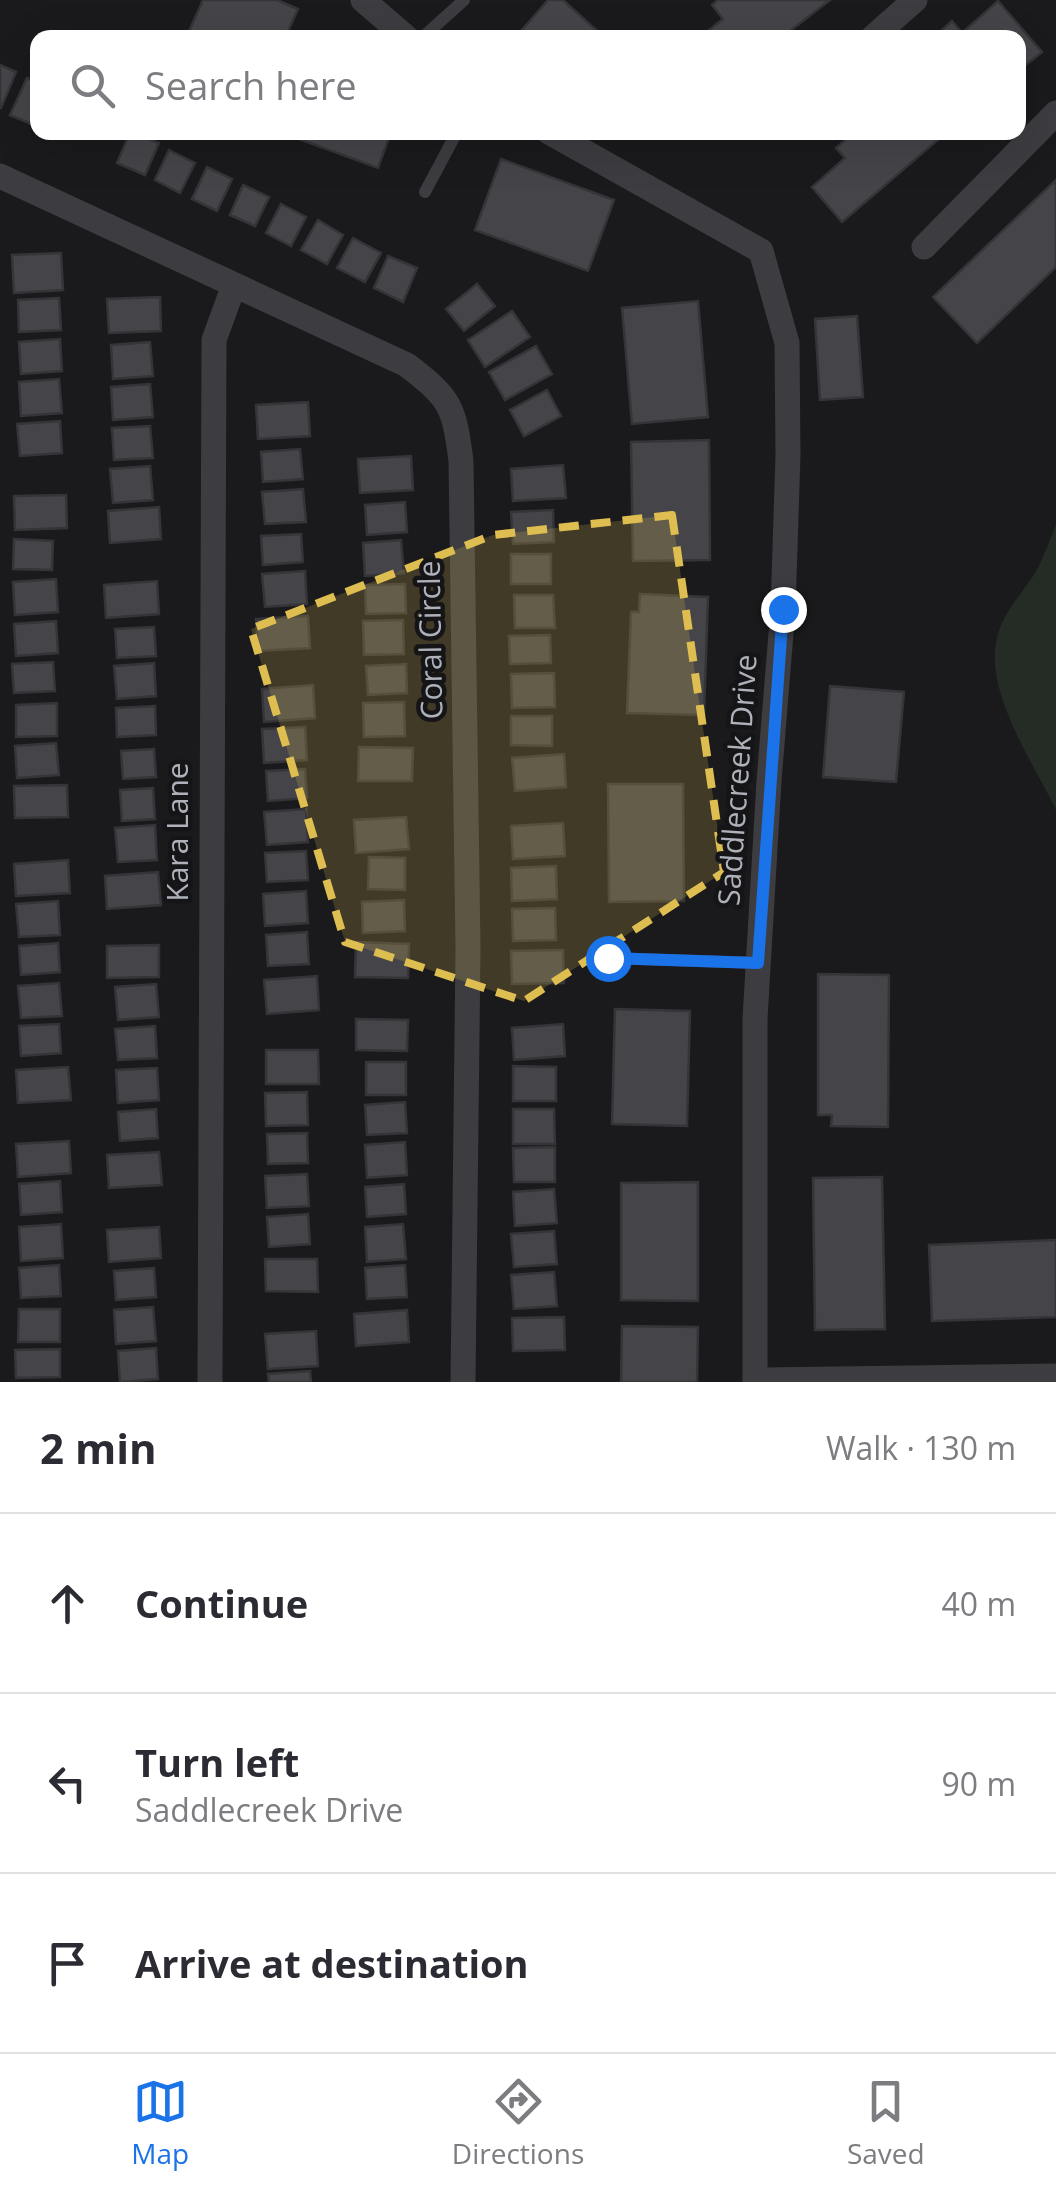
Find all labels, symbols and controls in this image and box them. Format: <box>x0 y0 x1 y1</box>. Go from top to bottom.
search box <box>30 30 1026 140</box>
icon: search <box>65 58 120 113</box>
text: Search here <box>145 59 357 111</box>
street label: Coral Circle <box>408 560 451 720</box>
route end <box>761 587 807 633</box>
street label: Saddlecreek Drive <box>707 653 766 907</box>
street label: Kara Lane <box>156 762 197 902</box>
route start <box>586 936 632 982</box>
text: 2 min <box>40 1419 157 1476</box>
text: Walk · 130 m <box>826 1426 1016 1469</box>
icon: ahead <box>40 1576 95 1631</box>
text: Continue <box>135 1577 308 1629</box>
text: 40 m <box>941 1582 1016 1625</box>
text: Turn left <box>135 1736 299 1788</box>
icon: left <box>40 1756 95 1811</box>
text: 90 m <box>941 1762 1016 1805</box>
text: Saddlecreek Drive <box>135 1788 403 1831</box>
icon: arrive <box>40 1936 95 1991</box>
text: Arrive at destination <box>135 1937 529 1989</box>
tab: Map <box>131 2074 189 2172</box>
tab: Directions <box>452 2074 584 2172</box>
tab: Saved <box>847 2074 925 2172</box>

